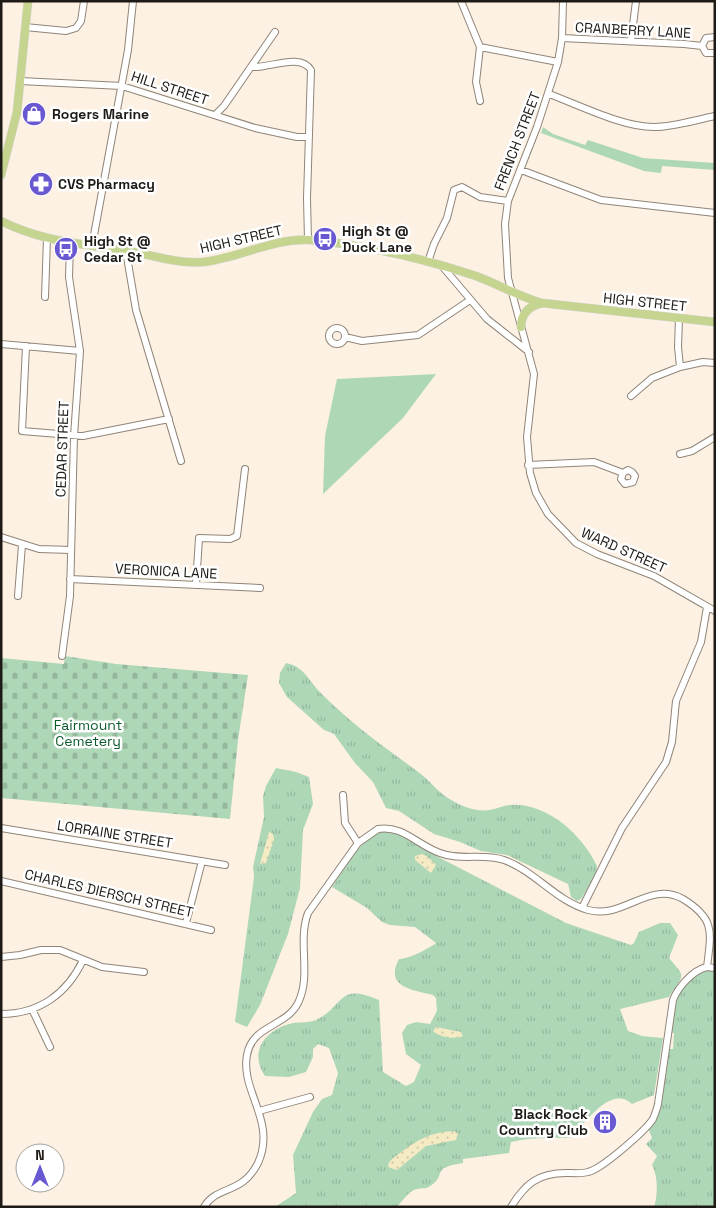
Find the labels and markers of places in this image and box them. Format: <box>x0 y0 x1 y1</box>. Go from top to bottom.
shop icon: Rogers Marine <box>21 101 47 127</box>
place label: Rogers Marine <box>52 105 149 123</box>
pharmacy icon: CVS Pharmacy <box>28 171 54 197</box>
place label: CVS Pharmacy <box>58 175 155 193</box>
place label: High St @ Duck Lane <box>342 222 412 256</box>
bus stop icon: High St @ Duck Lane <box>312 226 338 252</box>
place label: High St @ Cedar St <box>84 232 151 266</box>
bus stop icon: High St @ Cedar St <box>53 236 79 262</box>
place label: Black Rock Country Club <box>499 1105 588 1139</box>
building icon: Black Rock Country Club <box>592 1109 618 1135</box>

